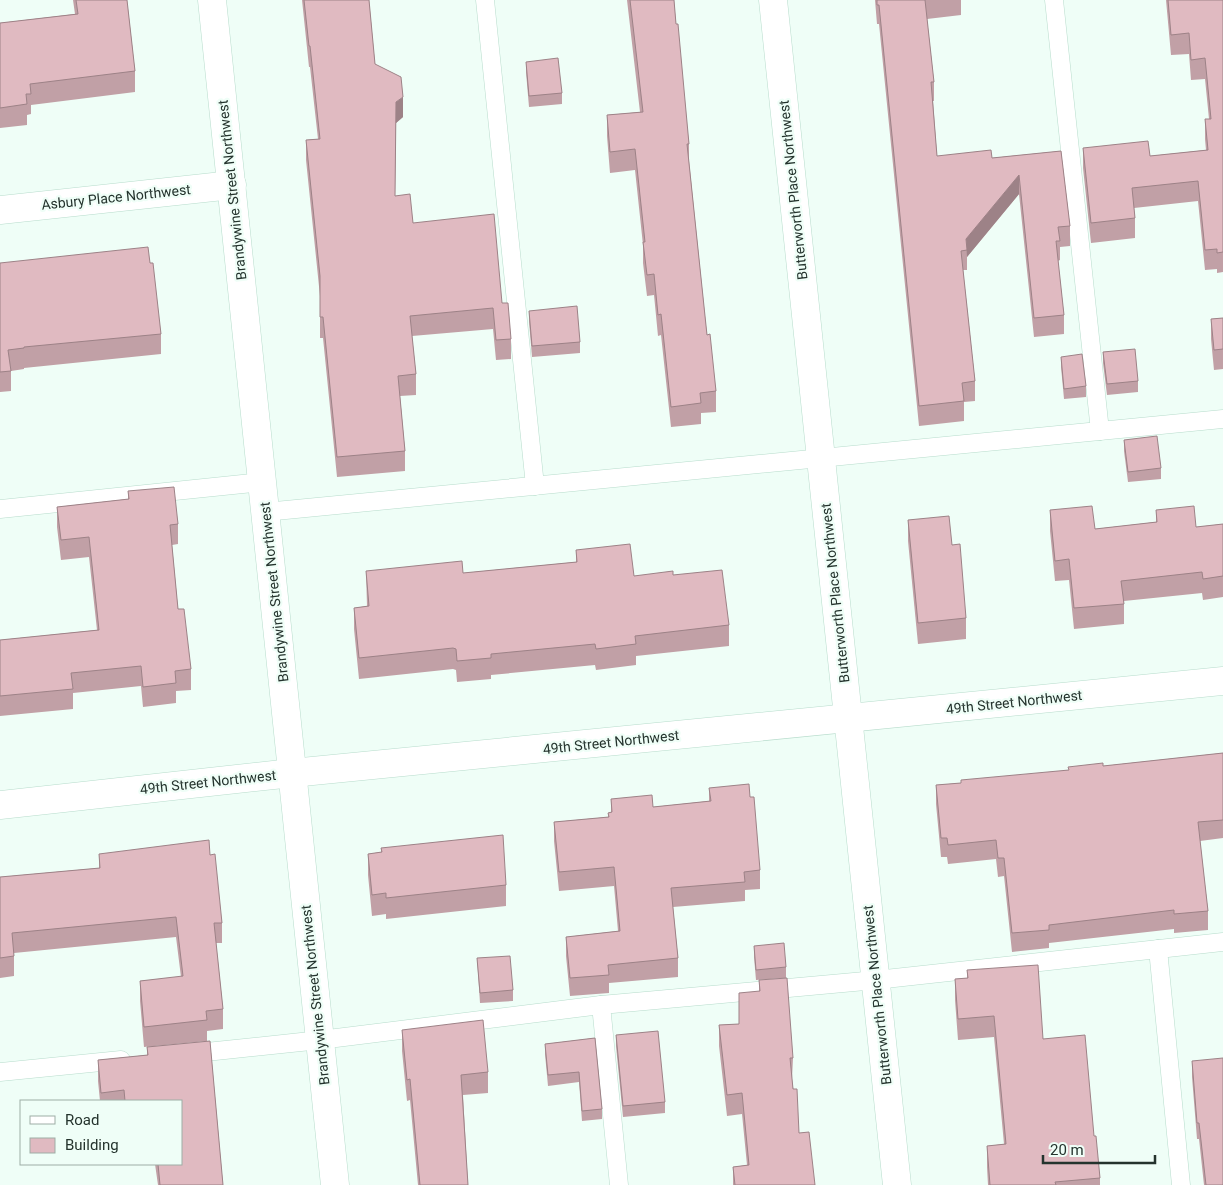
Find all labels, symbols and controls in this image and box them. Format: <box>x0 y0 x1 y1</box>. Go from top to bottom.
street label: Brandywine Street Northwest <box>215 99 249 281</box>
street label: Butterworth Place Northwest <box>776 99 810 281</box>
street label: Asbury Place Northwest <box>41 181 192 213</box>
street label: Brandywine Street Northwest <box>257 501 291 683</box>
street label: Butterworth Place Northwest <box>818 502 852 684</box>
street label: 49th Street Northwest <box>945 687 1083 717</box>
street label: 49th Street Northwest <box>542 727 680 757</box>
street label: 49th Street Northwest <box>139 767 277 797</box>
street label: Brandywine Street Northwest <box>298 904 332 1086</box>
street label: Butterworth Place Northwest <box>860 904 894 1086</box>
legend <box>20 1100 182 1165</box>
text: Road <box>65 1111 99 1129</box>
scale bar <box>1043 1132 1156 1164</box>
text: Building <box>65 1136 119 1154</box>
text: 20 m <box>1050 1141 1084 1159</box>

